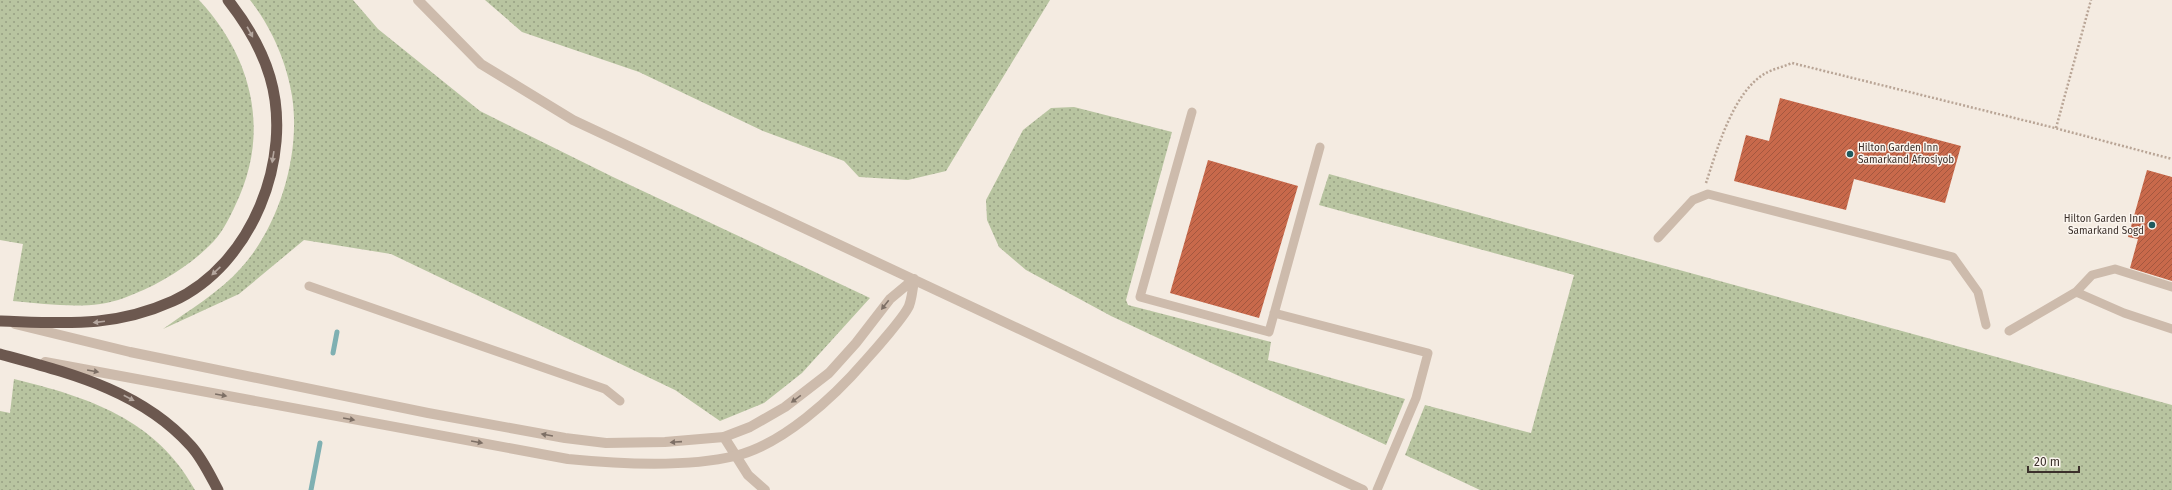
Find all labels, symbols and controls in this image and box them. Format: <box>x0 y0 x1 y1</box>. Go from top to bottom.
one-way arrow <box>247 26 254 38</box>
place label: Hilton Garden Inn Samarkand Afrosiyob <box>1858 142 1954 166</box>
marker: Hilton Garden Inn Samarkand Afrosiyob <box>1845 149 1855 159</box>
one-way arrow <box>270 151 276 163</box>
place label: Hilton Garden Inn Samarkand Sogd <box>2064 213 2144 237</box>
marker: Hilton Garden Inn Samarkand Sogd <box>2147 220 2157 230</box>
one-way arrow <box>211 266 221 276</box>
one-way arrow <box>881 300 889 311</box>
one-way arrow <box>93 319 105 325</box>
one-way arrow <box>87 369 100 375</box>
one-way arrow <box>215 392 227 398</box>
one-way arrow <box>123 395 135 402</box>
one-way arrow <box>791 395 802 403</box>
one-way arrow <box>343 416 355 422</box>
one-way arrow <box>541 431 553 437</box>
one-way arrow <box>670 438 682 445</box>
one-way arrow <box>471 439 483 445</box>
scale bar <box>2028 448 2079 474</box>
text: 20 m <box>2034 455 2060 469</box>

